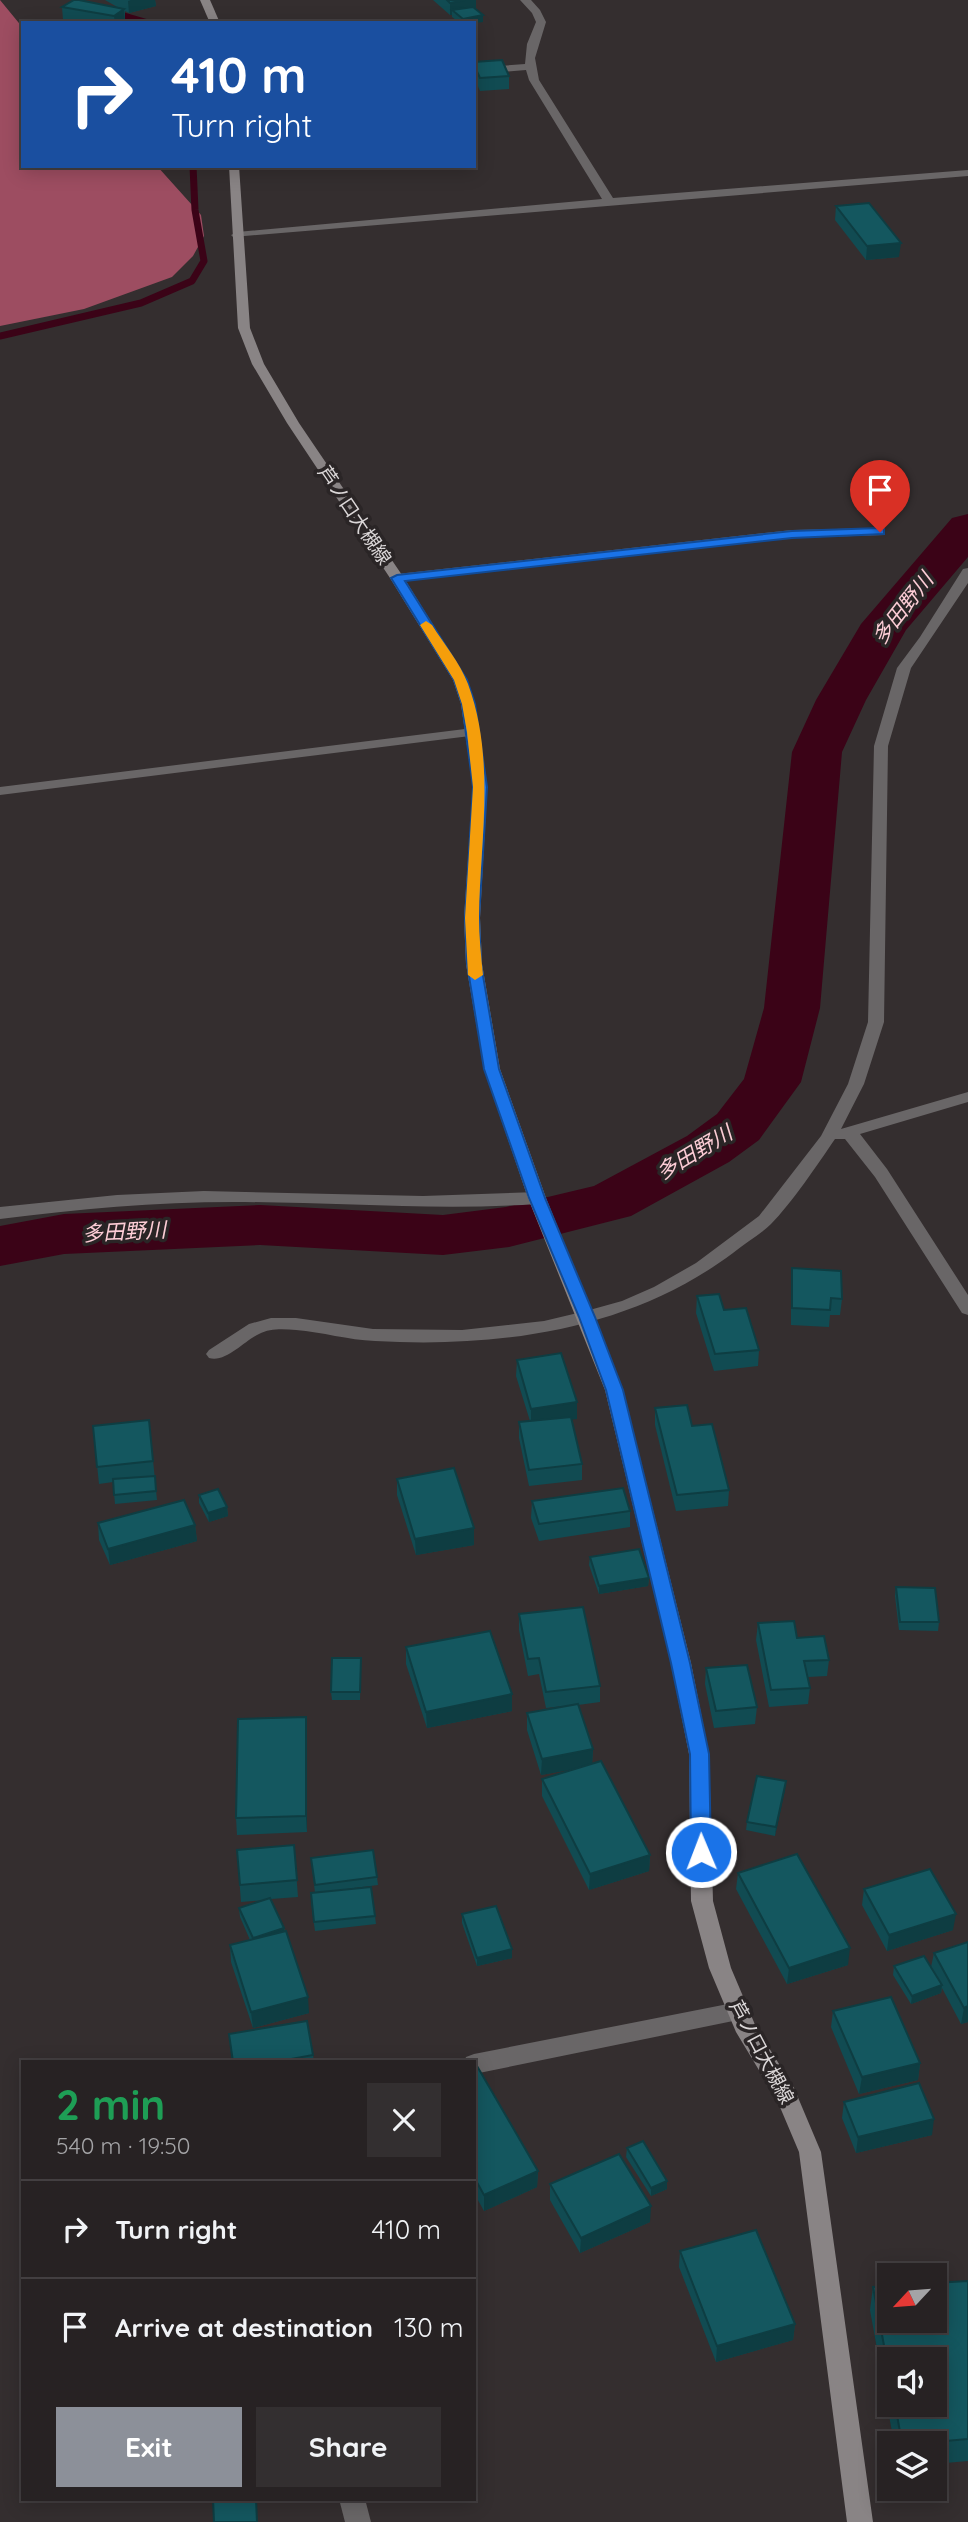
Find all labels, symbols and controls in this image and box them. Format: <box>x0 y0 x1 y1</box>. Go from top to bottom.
text: 410 m <box>171 44 306 105</box>
icon: right <box>56 49 147 140</box>
text: Turn right <box>171 105 312 145</box>
pin <box>850 460 910 532</box>
street label: 芦ノ口大槻線 <box>313 461 397 569</box>
icon: arrive <box>861 471 899 509</box>
water label: 多田野川 <box>866 565 939 649</box>
water label: 多田野川 <box>651 1118 738 1185</box>
water label: 多田野川 <box>81 1216 169 1246</box>
position arrow <box>664 1815 738 1889</box>
street label: 芦ノ口大槻線 <box>725 1996 799 2108</box>
text: 2 min <box>56 2078 165 2131</box>
button: close <box>367 2083 441 2157</box>
text: 540 m · 19:50 <box>56 2131 191 2160</box>
icon: right <box>56 2210 94 2248</box>
text: Turn right <box>115 2213 237 2246</box>
text: 410 m <box>372 2213 441 2246</box>
north arrow <box>877 2263 947 2333</box>
map controls <box>877 2263 947 2501</box>
icon: arrive <box>56 2308 94 2346</box>
text: Arrive at destination <box>115 2311 373 2344</box>
text: 130 m <box>394 2311 463 2344</box>
button: sound <box>877 2347 947 2417</box>
button: Exit <box>56 2407 242 2487</box>
button: Share <box>256 2407 441 2487</box>
button: layers <box>877 2431 947 2501</box>

